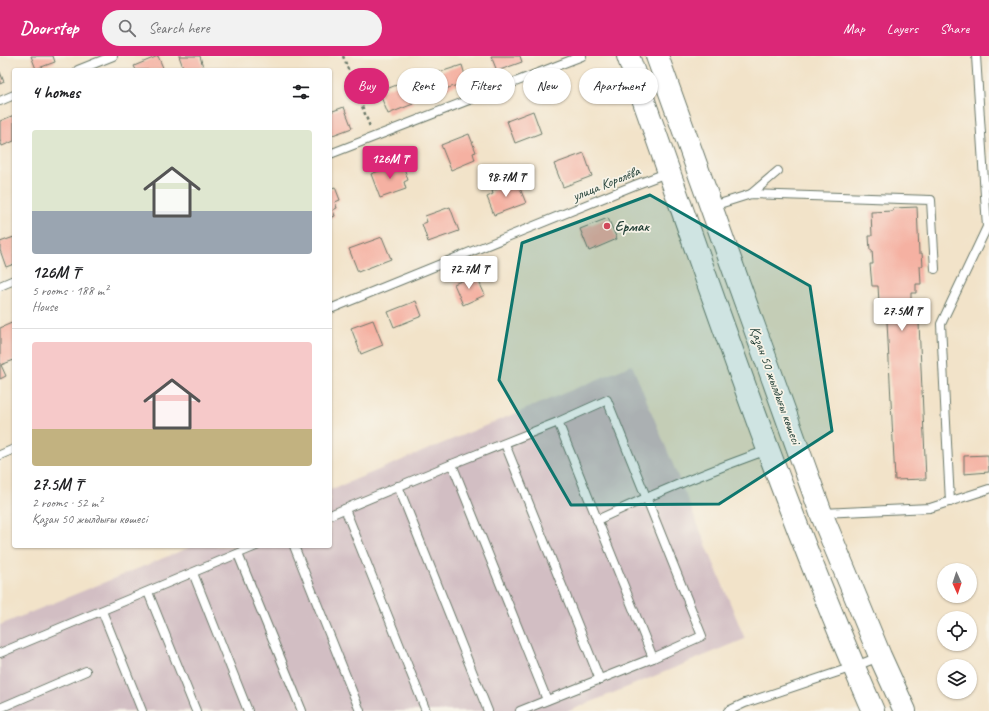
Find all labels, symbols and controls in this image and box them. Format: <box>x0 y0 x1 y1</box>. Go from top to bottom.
search box <box>102 10 382 46</box>
text: Doorstep <box>20 16 78 40</box>
icon: search <box>116 17 138 39</box>
text: Search here <box>148 19 210 38</box>
text: Map <box>843 20 865 37</box>
text: Layers <box>887 20 918 37</box>
text: Share <box>940 20 969 37</box>
chip: Buy <box>344 68 389 104</box>
chip: Rent <box>397 68 448 104</box>
chip: Filters <box>456 68 515 104</box>
chip: New <box>523 68 571 104</box>
chip: Apartment <box>579 68 658 104</box>
icon: filters <box>290 81 312 103</box>
text: 4 homes <box>32 82 80 103</box>
pin: 126M ₸ <box>357 146 423 180</box>
text: 126M ₸ <box>372 151 408 167</box>
icon: home <box>136 156 208 228</box>
street label: улица Королёва <box>569 162 643 205</box>
pin: 98.7M ₸ <box>469 164 543 198</box>
text: 98.7M ₸ <box>487 169 525 185</box>
place label: Ермак <box>615 218 650 235</box>
marker: Ермак <box>602 221 612 231</box>
pin: 72.7M ₸ <box>432 256 506 290</box>
text: 72.7M ₸ <box>450 261 489 277</box>
text: 126M ₸ <box>32 262 80 283</box>
text: 5 rooms · 188 m² <box>32 283 108 299</box>
pin: 27.5M ₸ <box>865 298 939 332</box>
text: House <box>32 299 57 315</box>
text: 27.5M ₸ <box>883 303 921 319</box>
street label: Қазан 50 жылдығы көшесі <box>746 324 806 449</box>
icon: home <box>136 368 208 440</box>
text: 27.5M ₸ <box>32 474 83 495</box>
text: 2 rooms · 52 m² <box>32 495 102 511</box>
text: Қазан 50 жылдығы көшесі <box>32 511 147 527</box>
north arrow <box>937 563 977 603</box>
map controls <box>937 563 977 699</box>
button: locate <box>937 611 977 651</box>
button: layers <box>937 659 977 699</box>

